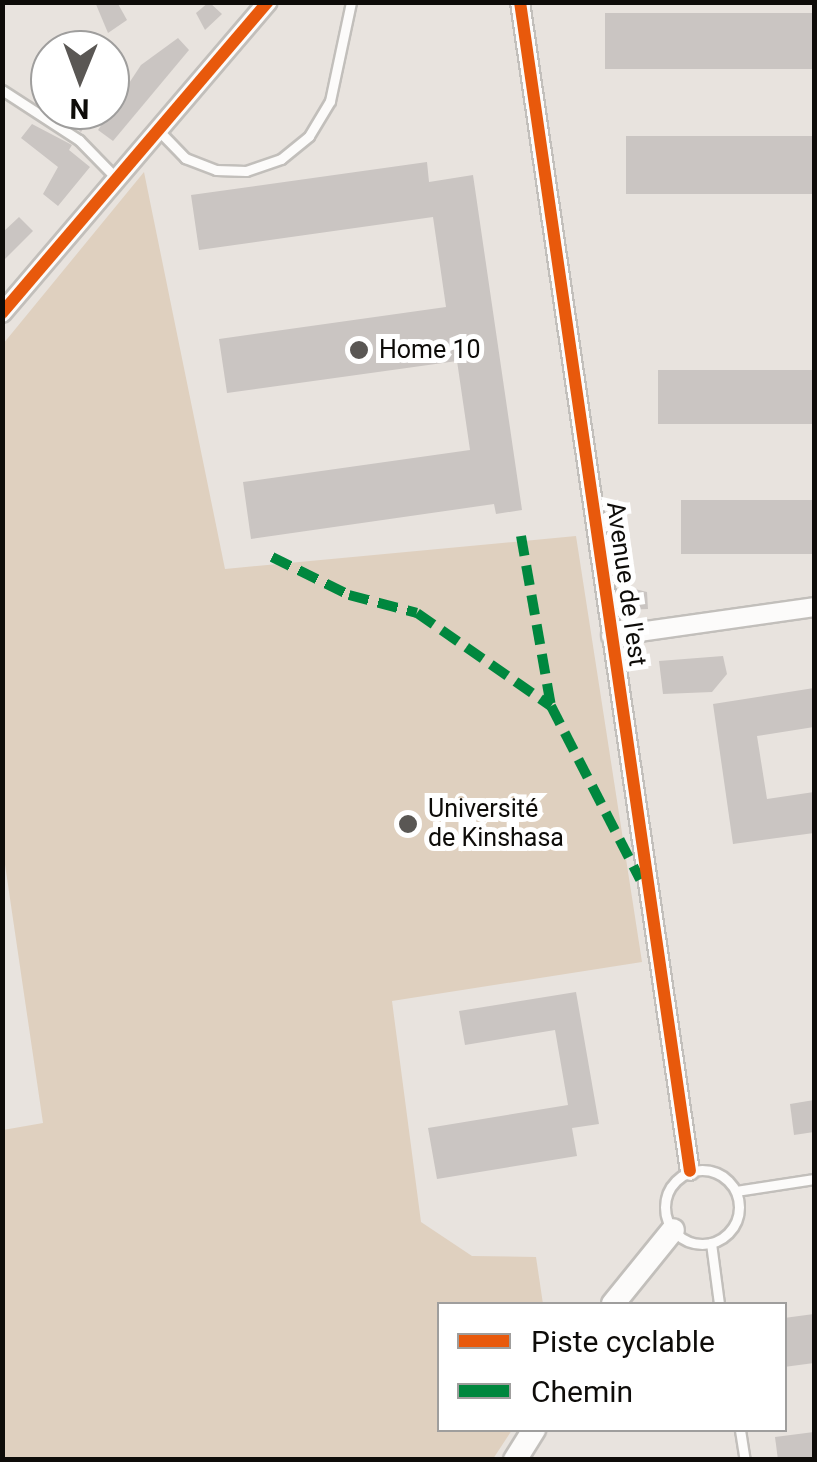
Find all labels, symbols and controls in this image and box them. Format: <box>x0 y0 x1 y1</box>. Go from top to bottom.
north arrow <box>30 30 130 130</box>
text: N <box>69 92 90 125</box>
place label: Home 10 <box>379 335 481 365</box>
marker: Home 10 <box>348 339 370 361</box>
street label: Avenue de l'est <box>600 500 652 668</box>
place label: Université de Kinshasa <box>428 795 564 854</box>
marker: Université de Kinshasa <box>397 813 419 835</box>
legend <box>437 1302 787 1432</box>
text: Piste cyclable <box>531 1324 715 1359</box>
text: Chemin <box>531 1374 633 1409</box>

